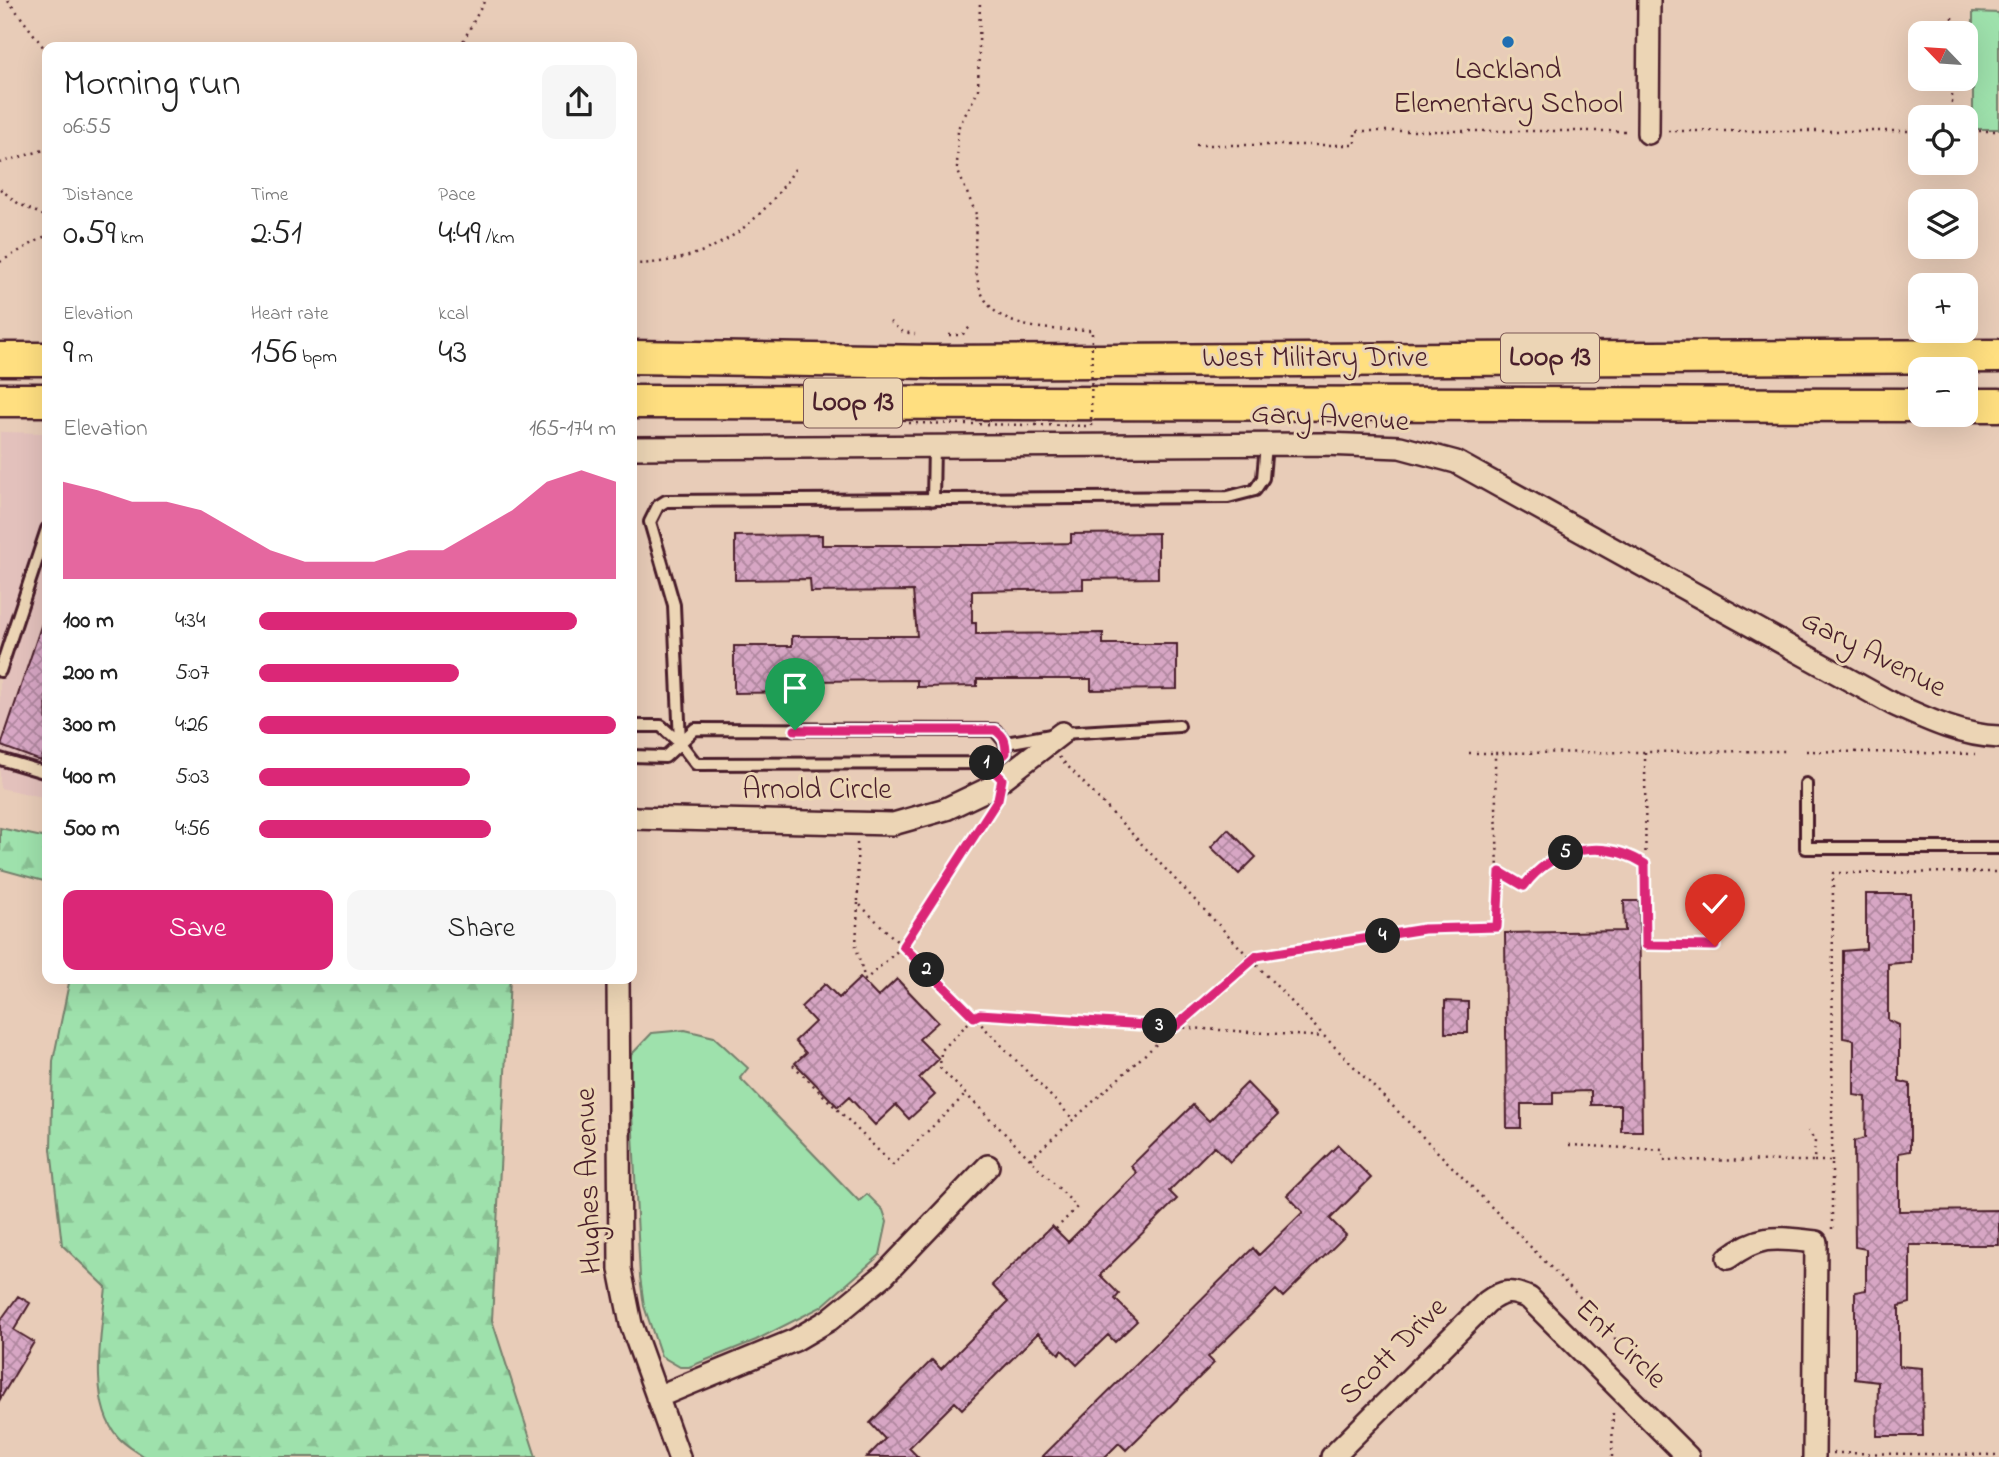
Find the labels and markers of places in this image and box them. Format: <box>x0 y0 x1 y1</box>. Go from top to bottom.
marker: Lackland Elementary School <box>1500 34 1516 50</box>
place label: Lackland Elementary School <box>1393 49 1623 127</box>
pin <box>765 658 825 730</box>
pin: 1 <box>970 746 1004 780</box>
pin: 5 <box>1548 836 1584 870</box>
pin <box>1685 874 1745 946</box>
pin: 4 <box>1366 918 1400 954</box>
pin: 2 <box>909 953 944 988</box>
pin: 3 <box>1142 1009 1178 1044</box>

